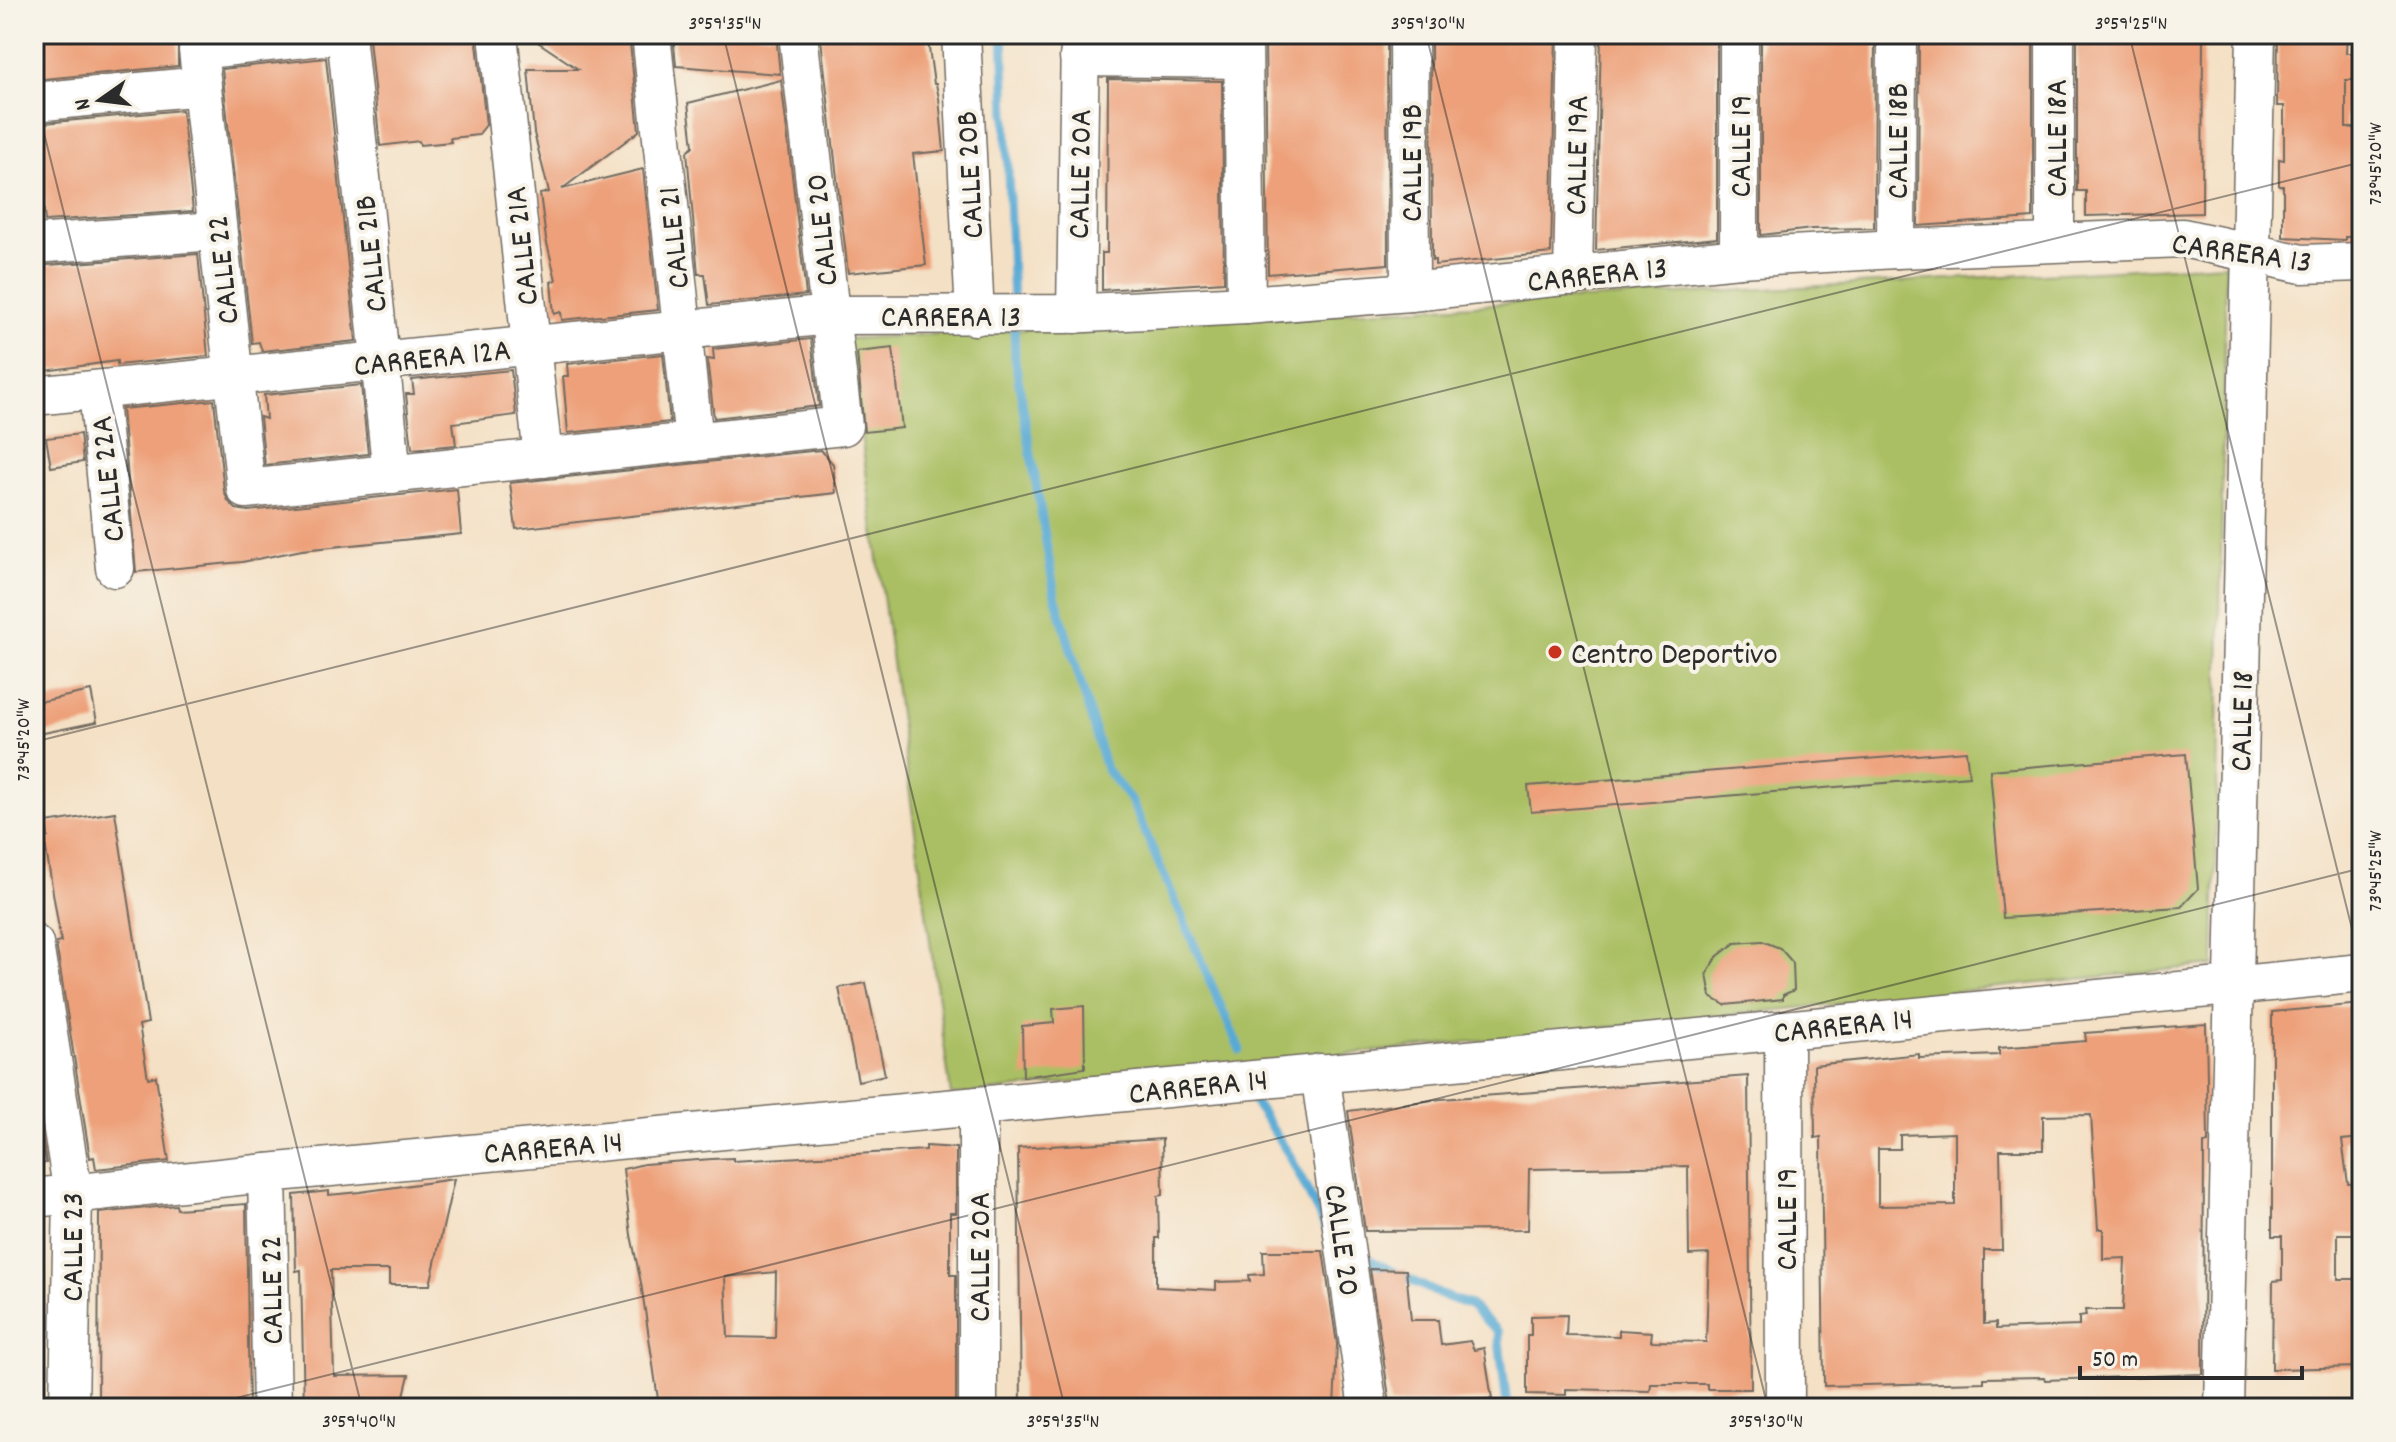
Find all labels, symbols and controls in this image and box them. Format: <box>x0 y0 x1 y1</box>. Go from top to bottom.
text: 3°59'35"N <box>689 11 761 39</box>
text: 3°59'30"N <box>1391 11 1465 39</box>
text: 3°59'25"N <box>2095 11 2167 39</box>
north arrow <box>60 60 140 140</box>
street label: CALLE 18A <box>2037 79 2083 197</box>
street label: CALLE 18B <box>1878 83 1924 199</box>
street label: CALLE 19A <box>1556 94 1604 216</box>
text: N <box>68 95 100 113</box>
street label: CALLE 19 <box>1721 95 1767 197</box>
street label: CALLE 19B <box>1392 104 1438 222</box>
street label: CALLE 20A <box>1059 109 1107 240</box>
street label: CALLE 20B <box>947 110 999 240</box>
text: 73°45'20"W <box>2363 122 2391 205</box>
street label: CALLE 20 <box>796 171 854 288</box>
street label: CALLE 21A <box>496 184 554 307</box>
street label: CALLE 21 <box>649 184 705 291</box>
street label: CALLE 21B <box>345 193 403 314</box>
street label: CALLE 22 <box>197 213 255 326</box>
street label: CARRERA 13 <box>2168 223 2314 289</box>
street label: CARRERA 13 <box>1525 248 1670 308</box>
street label: CARRERA 13 <box>881 297 1021 343</box>
street label: CARRERA 12A <box>352 330 513 392</box>
street label: CALLE 22A <box>81 413 140 544</box>
place label: Centro Deportivo <box>1571 634 1778 680</box>
marker: Centro Deportivo <box>1546 643 1564 661</box>
street label: CALLE 18 <box>2221 670 2269 772</box>
text: 73°45'20"W <box>11 698 39 781</box>
text: 73°45'25"W <box>2363 830 2391 912</box>
street label: CARRERA 14 <box>1772 999 1915 1059</box>
street label: CARRERA 14 <box>1127 1060 1270 1120</box>
street label: CARRERA 14 <box>482 1122 625 1180</box>
street label: CALLE 19 <box>1767 1168 1813 1270</box>
street label: CALLE 20 <box>1308 1182 1370 1300</box>
street label: CALLE 23 <box>53 1192 99 1302</box>
street label: CALLE 20A <box>960 1192 1006 1322</box>
street label: CALLE 22 <box>251 1235 299 1345</box>
scale bar <box>2080 1330 2302 1380</box>
text: 50 m <box>2092 1344 2138 1378</box>
text: 3°59'40"N <box>322 1409 396 1437</box>
text: 3°59'35"N <box>1027 1409 1099 1437</box>
text: 3°59'30"N <box>1729 1409 1803 1437</box>

